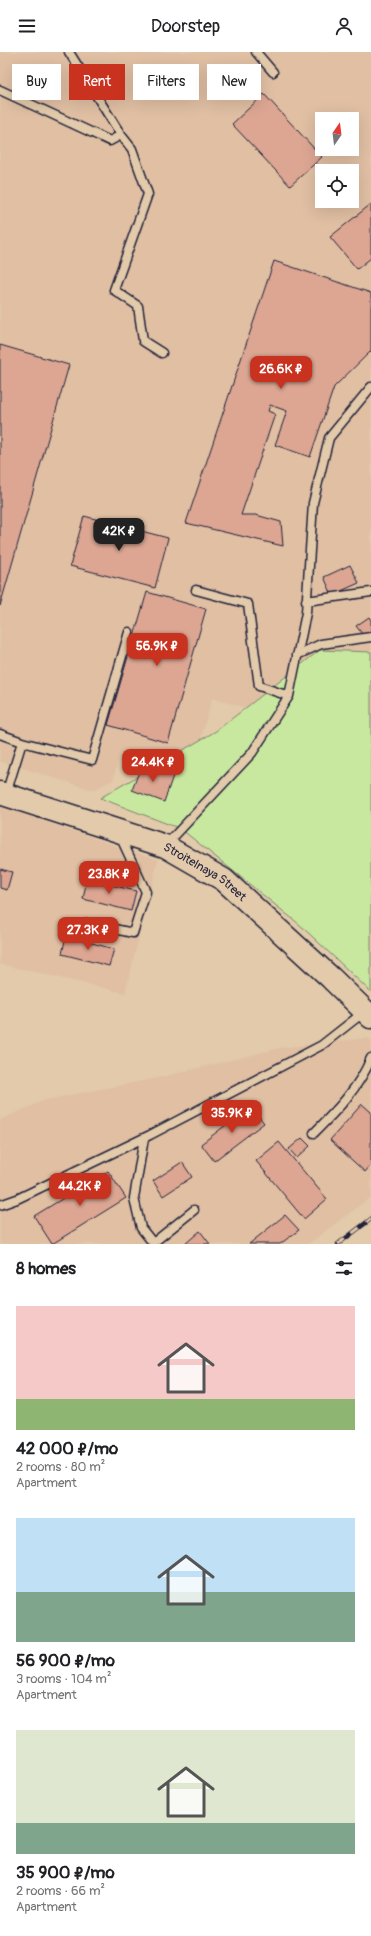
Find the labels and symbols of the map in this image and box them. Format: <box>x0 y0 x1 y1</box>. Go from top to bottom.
north arrow <box>315 112 359 156</box>
pin: 26.6K ₽ <box>244 356 318 390</box>
pin: 42K ₽ <box>91 518 147 552</box>
pin: 56.9K ₽ <box>120 633 194 667</box>
pin: 24.4K ₽ <box>116 749 190 783</box>
street label: Stroitelnaya Street <box>161 839 250 904</box>
pin: 23.8K ₽ <box>72 861 146 895</box>
pin: 27.3K ₽ <box>51 917 125 951</box>
pin: 35.9K ₽ <box>195 1100 269 1134</box>
pin: 44.2K ₽ <box>43 1173 117 1207</box>

